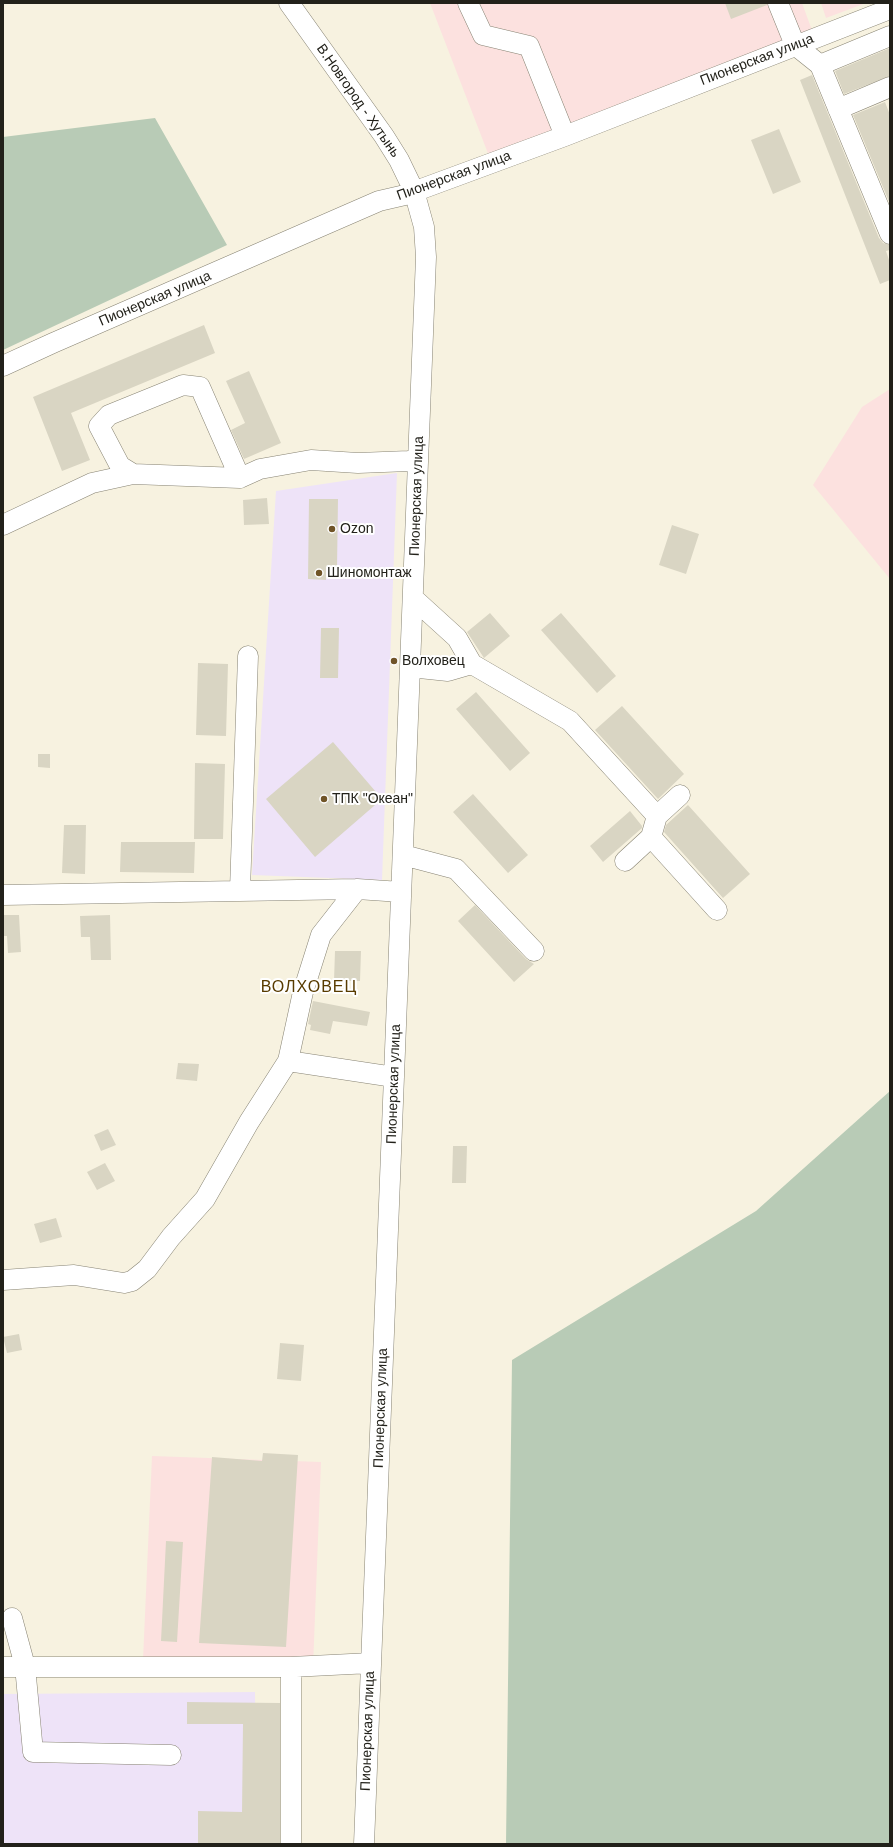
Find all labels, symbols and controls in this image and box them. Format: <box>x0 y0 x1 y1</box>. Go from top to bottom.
street label: Пионерская улица <box>698 31 816 89</box>
street label: В.Новгород - Хутынь <box>313 41 403 161</box>
street label: Пионерская улица <box>395 148 513 204</box>
street label: Пионерская улица <box>96 268 214 330</box>
street label: Пионерская улица <box>407 436 427 556</box>
place label: Ozon <box>340 521 373 537</box>
marker: Ozon <box>327 524 337 534</box>
place label: Шиномонтаж <box>327 565 412 581</box>
marker: Шиномонтаж <box>314 568 324 578</box>
place label: Волховец <box>402 653 465 669</box>
marker: Волховец <box>389 656 399 666</box>
place label: ТПК "Океан" <box>332 791 413 807</box>
marker: ТПК "Океан" <box>319 794 329 804</box>
district label: ВОЛХОВЕЦ <box>261 978 357 998</box>
street label: Пионерская улица <box>384 1024 404 1144</box>
street label: Пионерская улица <box>371 1348 391 1468</box>
street label: Пионерская улица <box>358 1671 378 1791</box>

